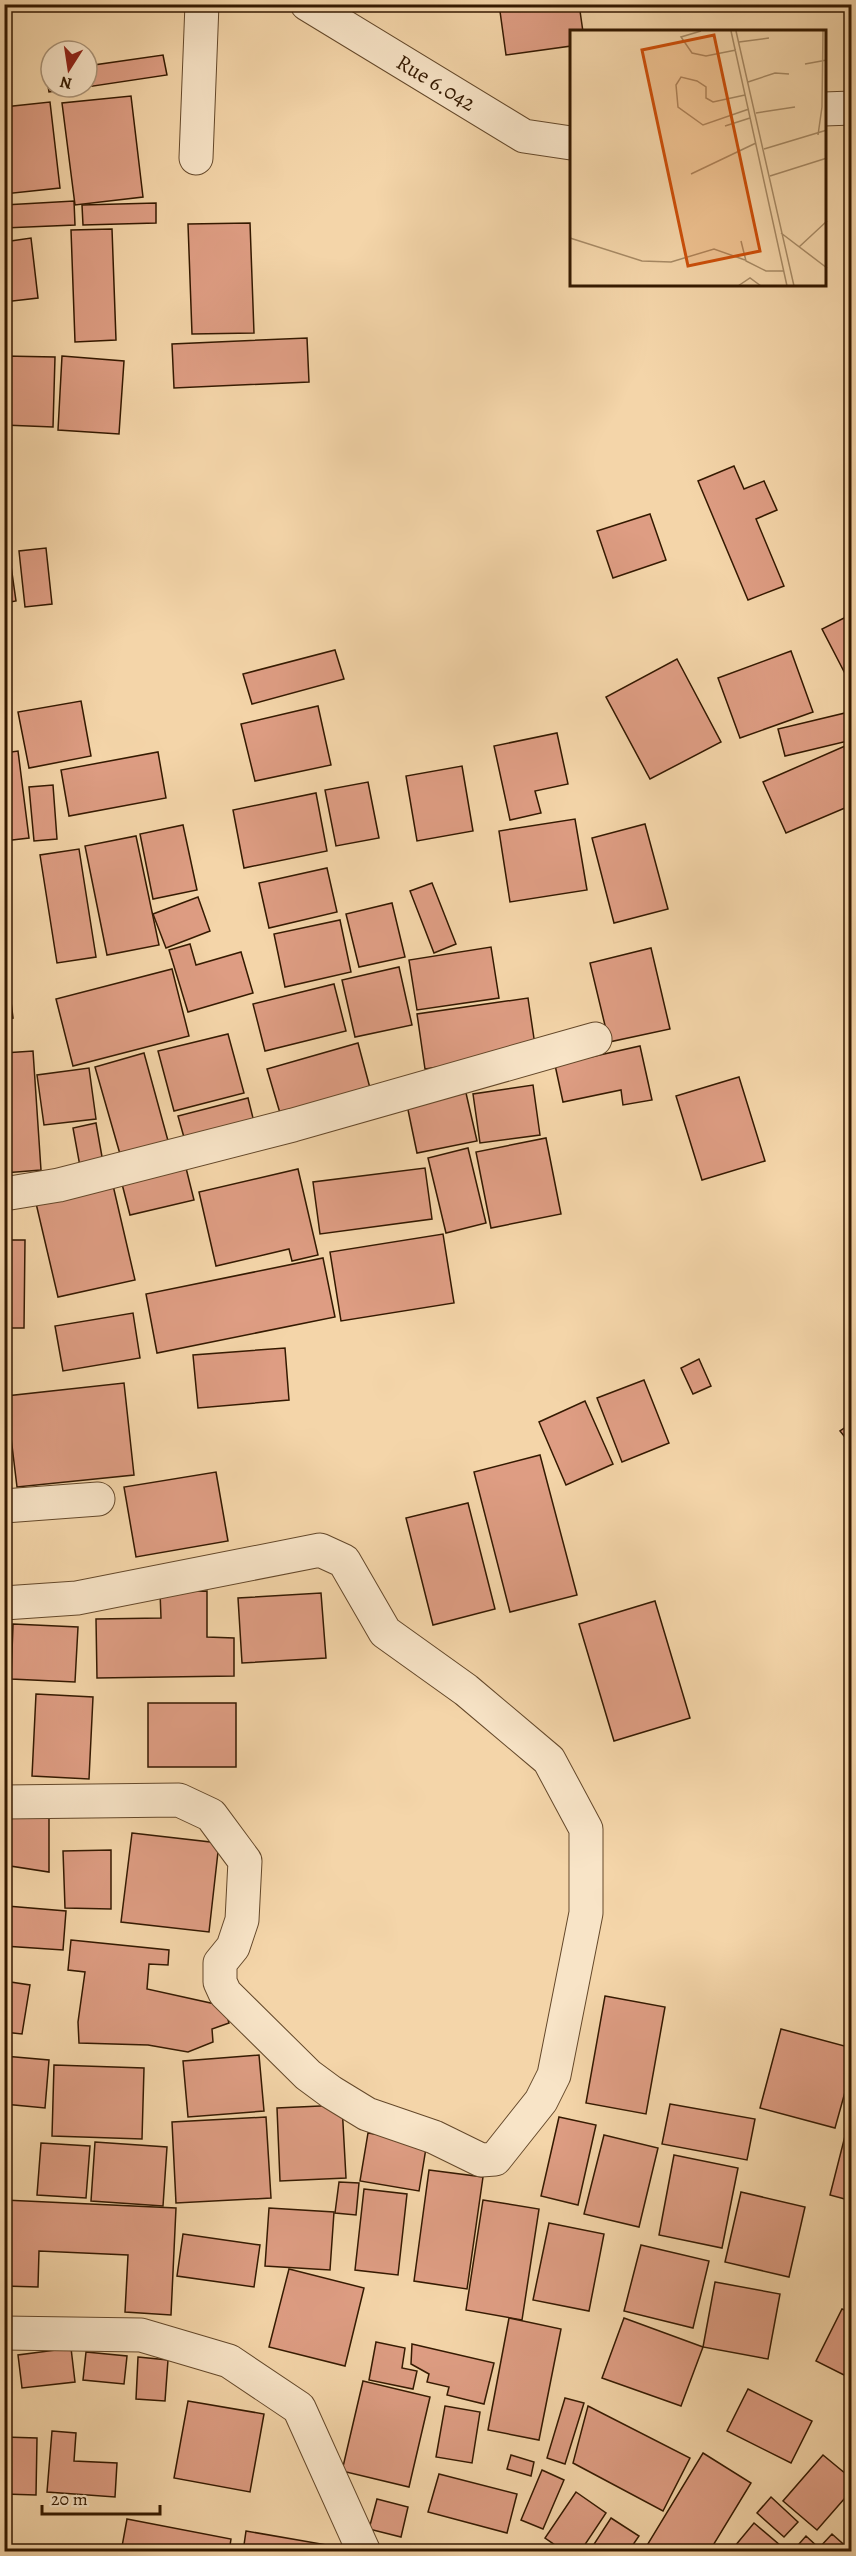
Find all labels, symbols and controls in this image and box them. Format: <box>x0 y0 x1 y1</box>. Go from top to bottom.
inset map <box>570 30 826 286</box>
north arrow <box>39 39 99 99</box>
street label: Rue 6.042 <box>391 48 481 118</box>
text: N <box>58 71 74 95</box>
scale bar <box>42 2478 160 2516</box>
text: 20 m <box>51 2487 88 2511</box>

